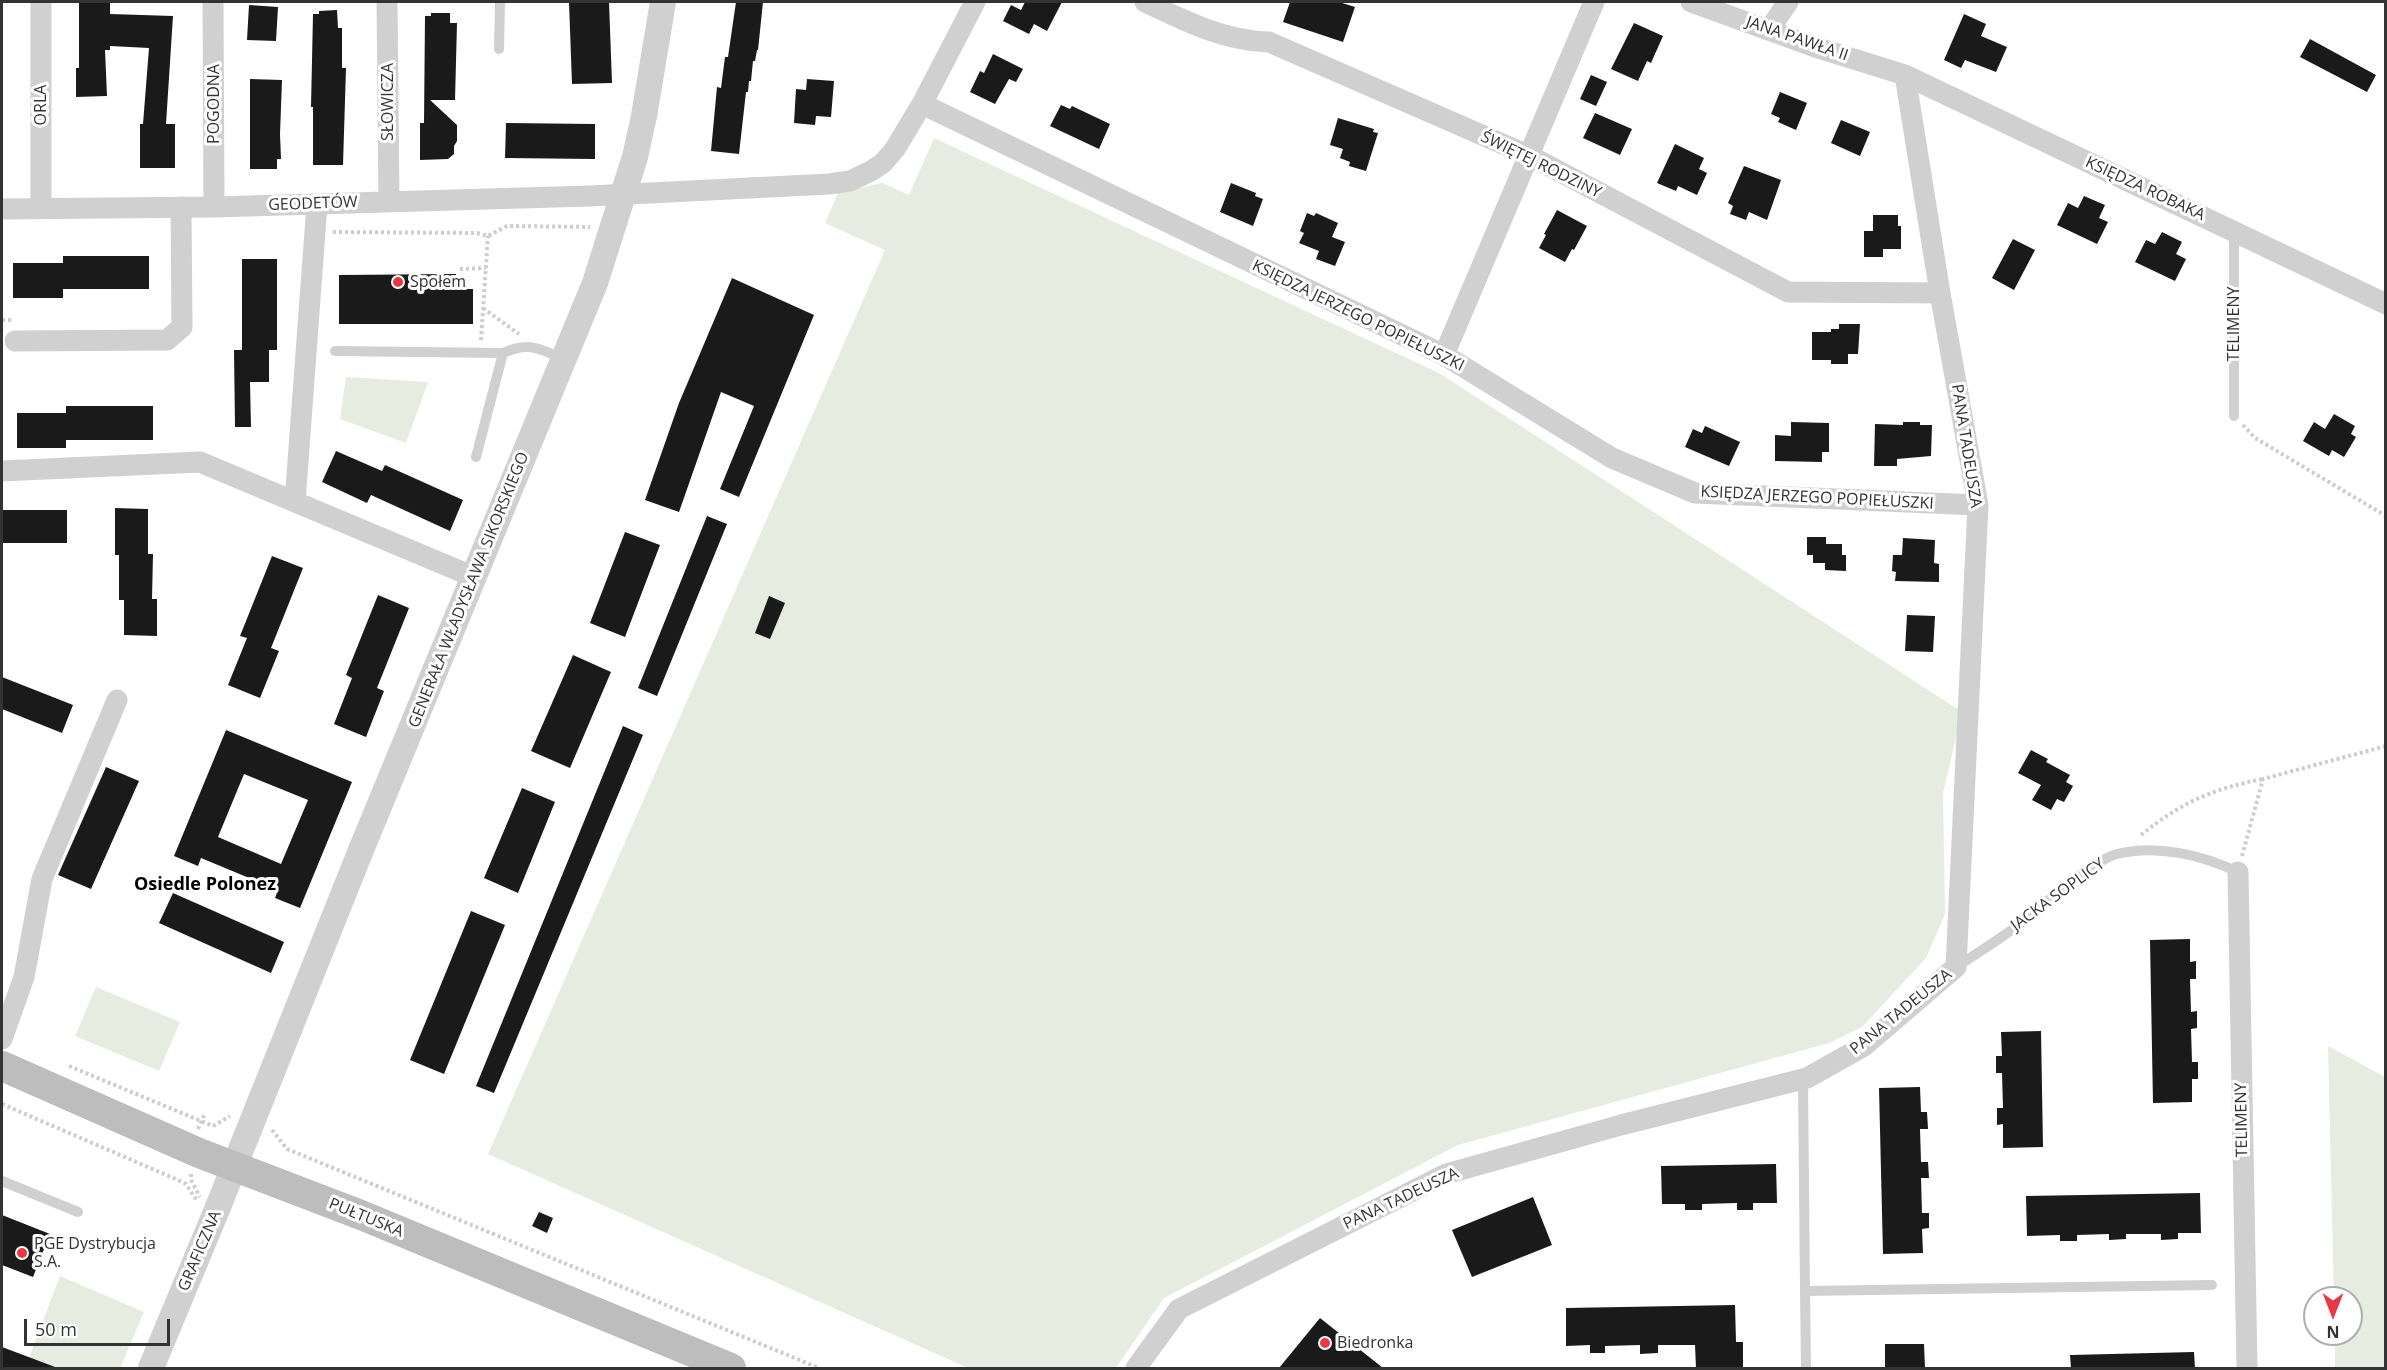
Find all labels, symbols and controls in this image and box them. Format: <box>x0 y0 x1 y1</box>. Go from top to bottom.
street label: JANA PAWŁA II <box>1743 13 1851 65</box>
street label: SŁOWICZA <box>378 63 398 141</box>
street label: POGODNA <box>204 64 224 144</box>
street label: ORLA <box>31 85 51 125</box>
street label: ŚWIĘTEJ RODZINY <box>1478 128 1604 202</box>
street label: KSIĘDZA ROBAKA <box>2082 153 2208 225</box>
street label: GEODETÓW <box>268 193 358 215</box>
street label: KSIĘDZA JERZEGO POPIEŁUSZKI <box>1249 256 1467 376</box>
place label: Społem <box>410 272 466 292</box>
marker: Społem <box>391 275 405 289</box>
street label: TELIMENY <box>2224 287 2244 361</box>
street label: PANA TADEUSZA <box>1947 383 1985 509</box>
street label: GENERAŁA WŁADYSŁAWA SIKORSKIEGO <box>405 449 533 731</box>
street label: KSIĘDZA JERZEGO POPIEŁUSZKI <box>1700 482 1934 514</box>
street label: JACKA SOPLICY <box>2007 855 2109 935</box>
district label: Osiedle Polonez <box>134 874 276 896</box>
street label: PANA TADEUSZA <box>1846 965 1956 1059</box>
street label: TELIMENY <box>2232 1082 2252 1158</box>
street label: PANA TADEUSZA <box>1340 1164 1462 1234</box>
street label: PUŁTUSKA <box>326 1194 406 1242</box>
street label: GRAFICZNA <box>174 1208 226 1294</box>
place label: PGE Dystrybucja S.A. <box>34 1234 156 1272</box>
marker: PGE Dystrybucja S.A. <box>15 1246 29 1260</box>
north arrow <box>2303 1286 2363 1346</box>
scale bar <box>27 1307 172 1345</box>
text: 50 m <box>35 1317 77 1341</box>
text: N <box>2327 1321 2340 1343</box>
place label: Biedronka <box>1337 1333 1413 1353</box>
marker: Biedronka <box>1318 1336 1332 1350</box>

